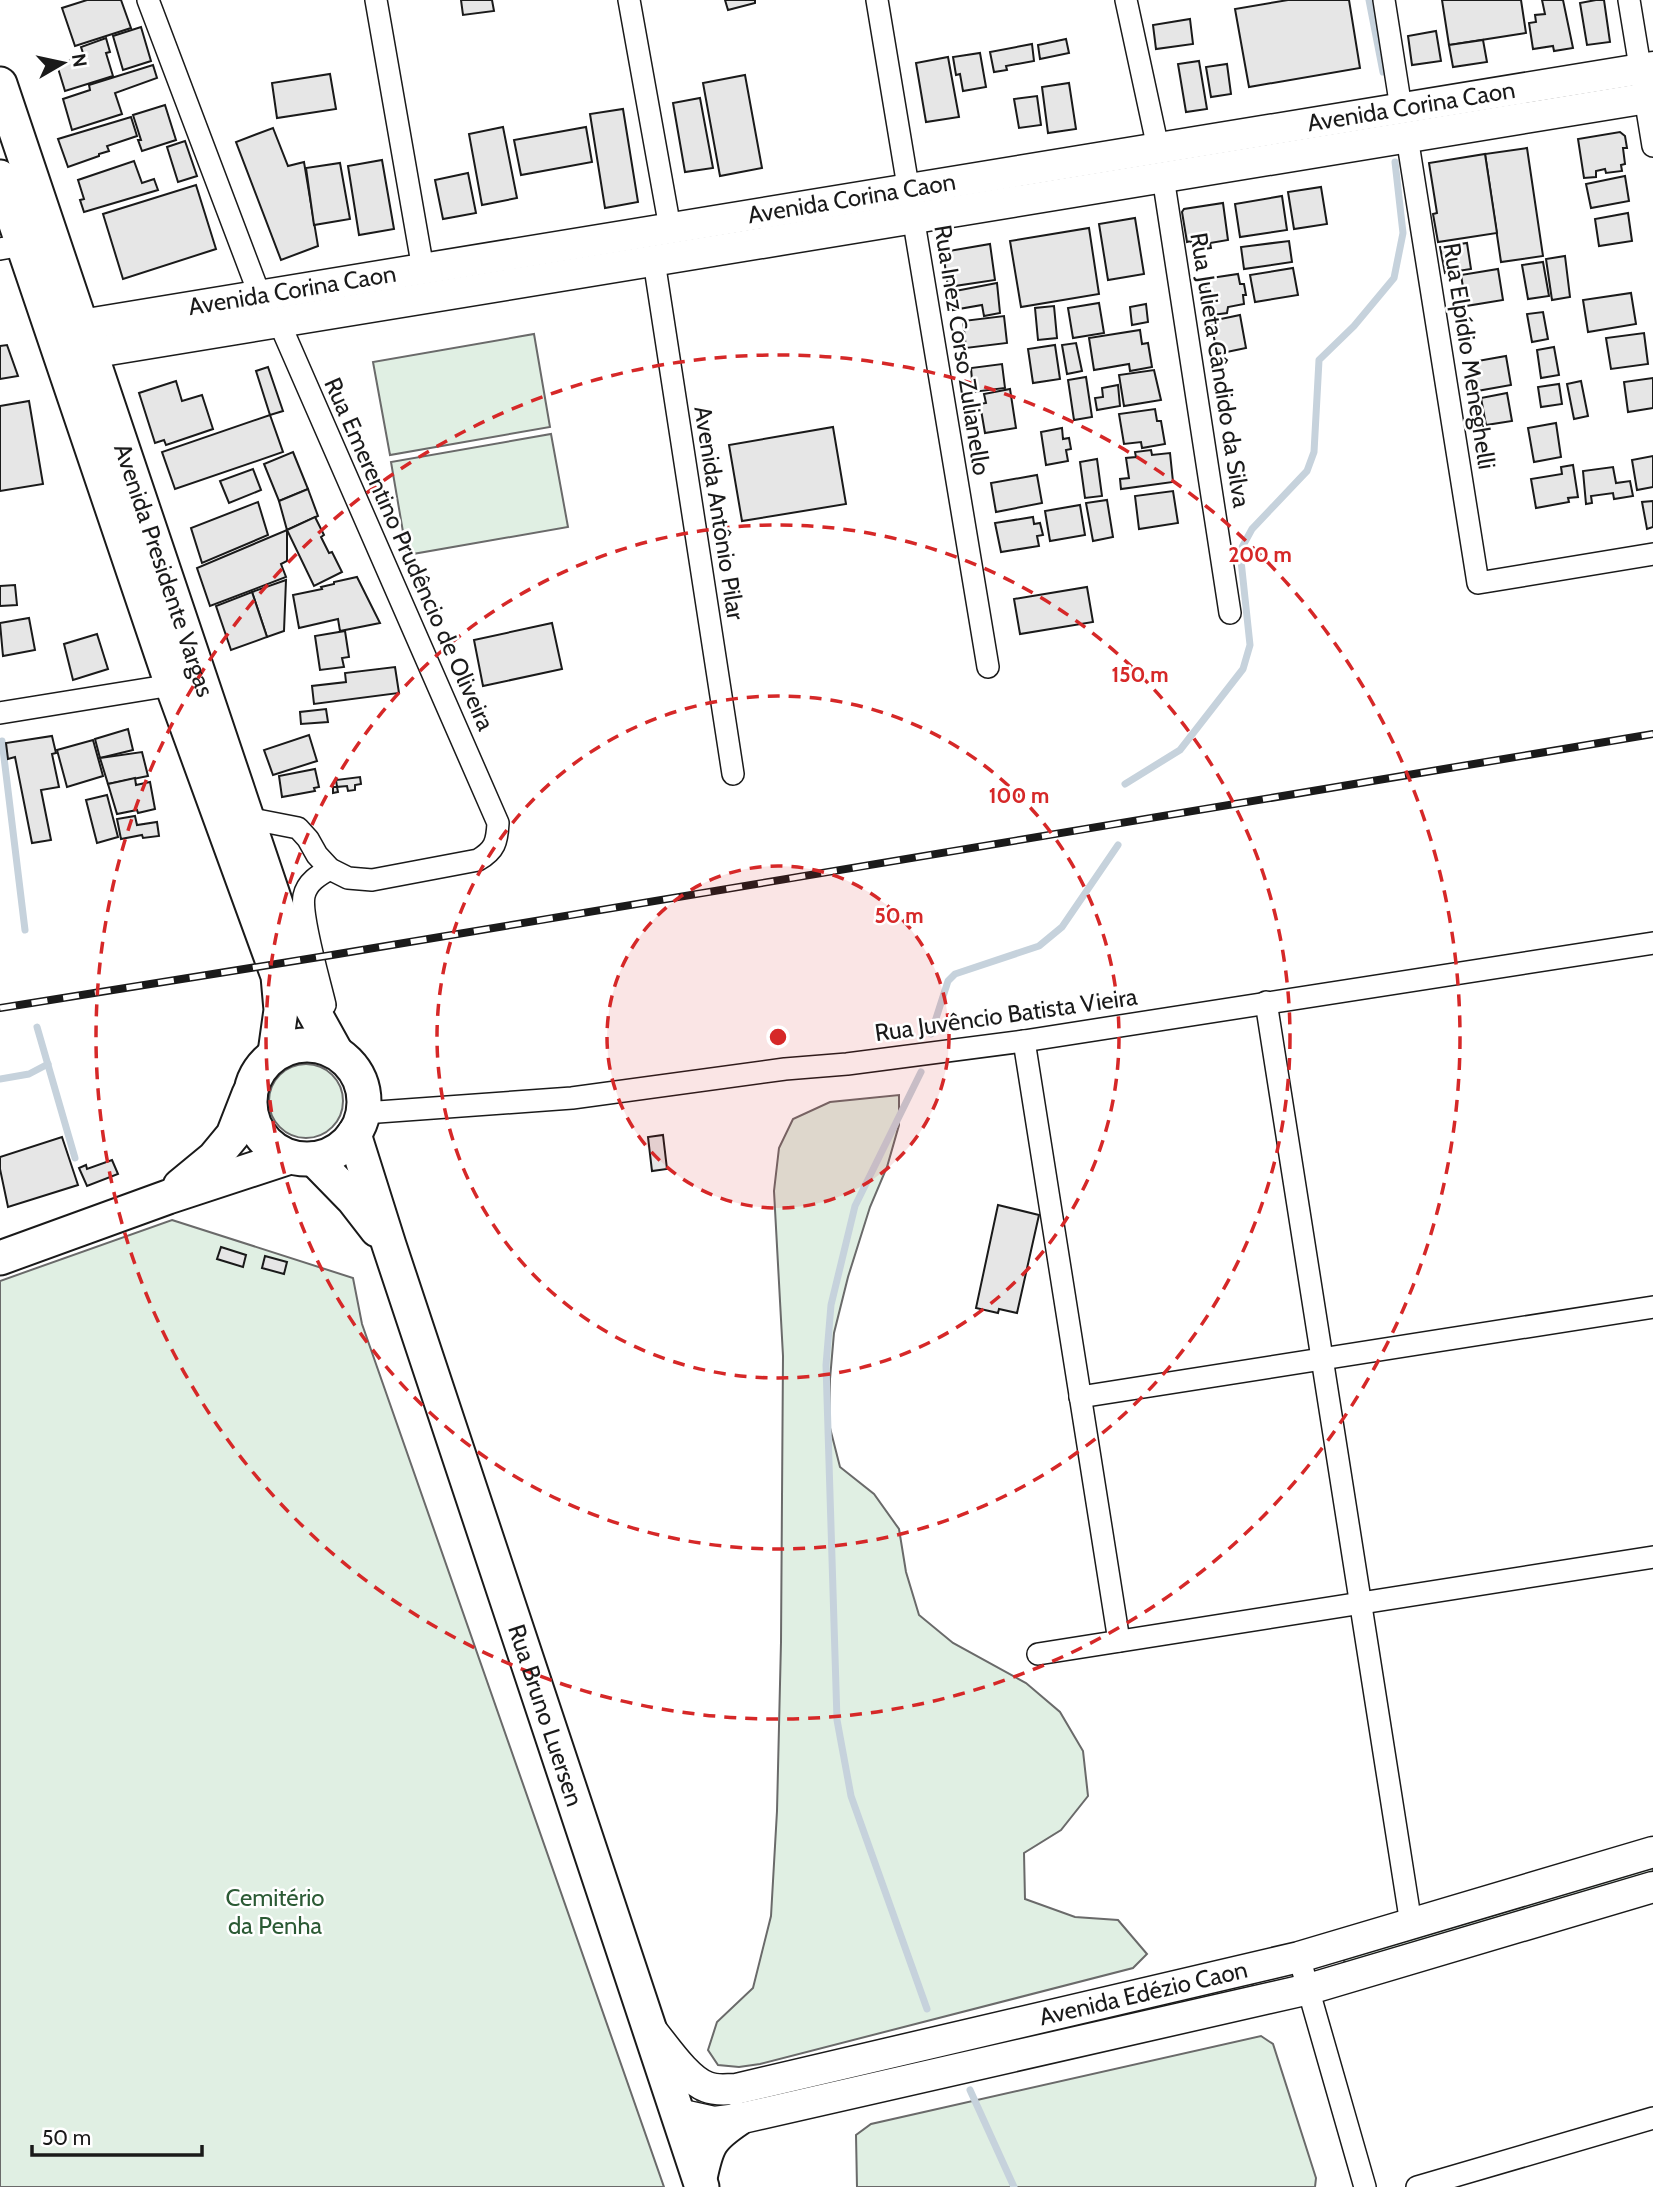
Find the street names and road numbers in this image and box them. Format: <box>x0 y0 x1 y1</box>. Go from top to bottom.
street label: Avenida Corina Caon <box>1305 75 1517 138</box>
street label: Avenida Corina Caon <box>745 167 958 229</box>
street label: Rua Inez Corso Zulianello <box>928 223 997 477</box>
street label: Rua Julieta Cândido da Silva <box>1184 230 1257 510</box>
street label: Rua Elpídio Meneghelli <box>1437 241 1502 471</box>
street label: Avenida Corina Caon <box>186 259 398 321</box>
street label: Rua Emerentino Prudêncio de Oliveira <box>318 373 501 735</box>
street label: Avenida Antônio Pilar <box>688 404 751 622</box>
street label: Avenida Presidente Vargas <box>108 440 220 701</box>
street label: Rua Juvêncio Batista Vieira <box>873 982 1140 1047</box>
street label: Rua Bruno Luersen <box>502 1620 589 1810</box>
street label: Avenida Edézio Caon <box>1036 1955 1250 2031</box>

